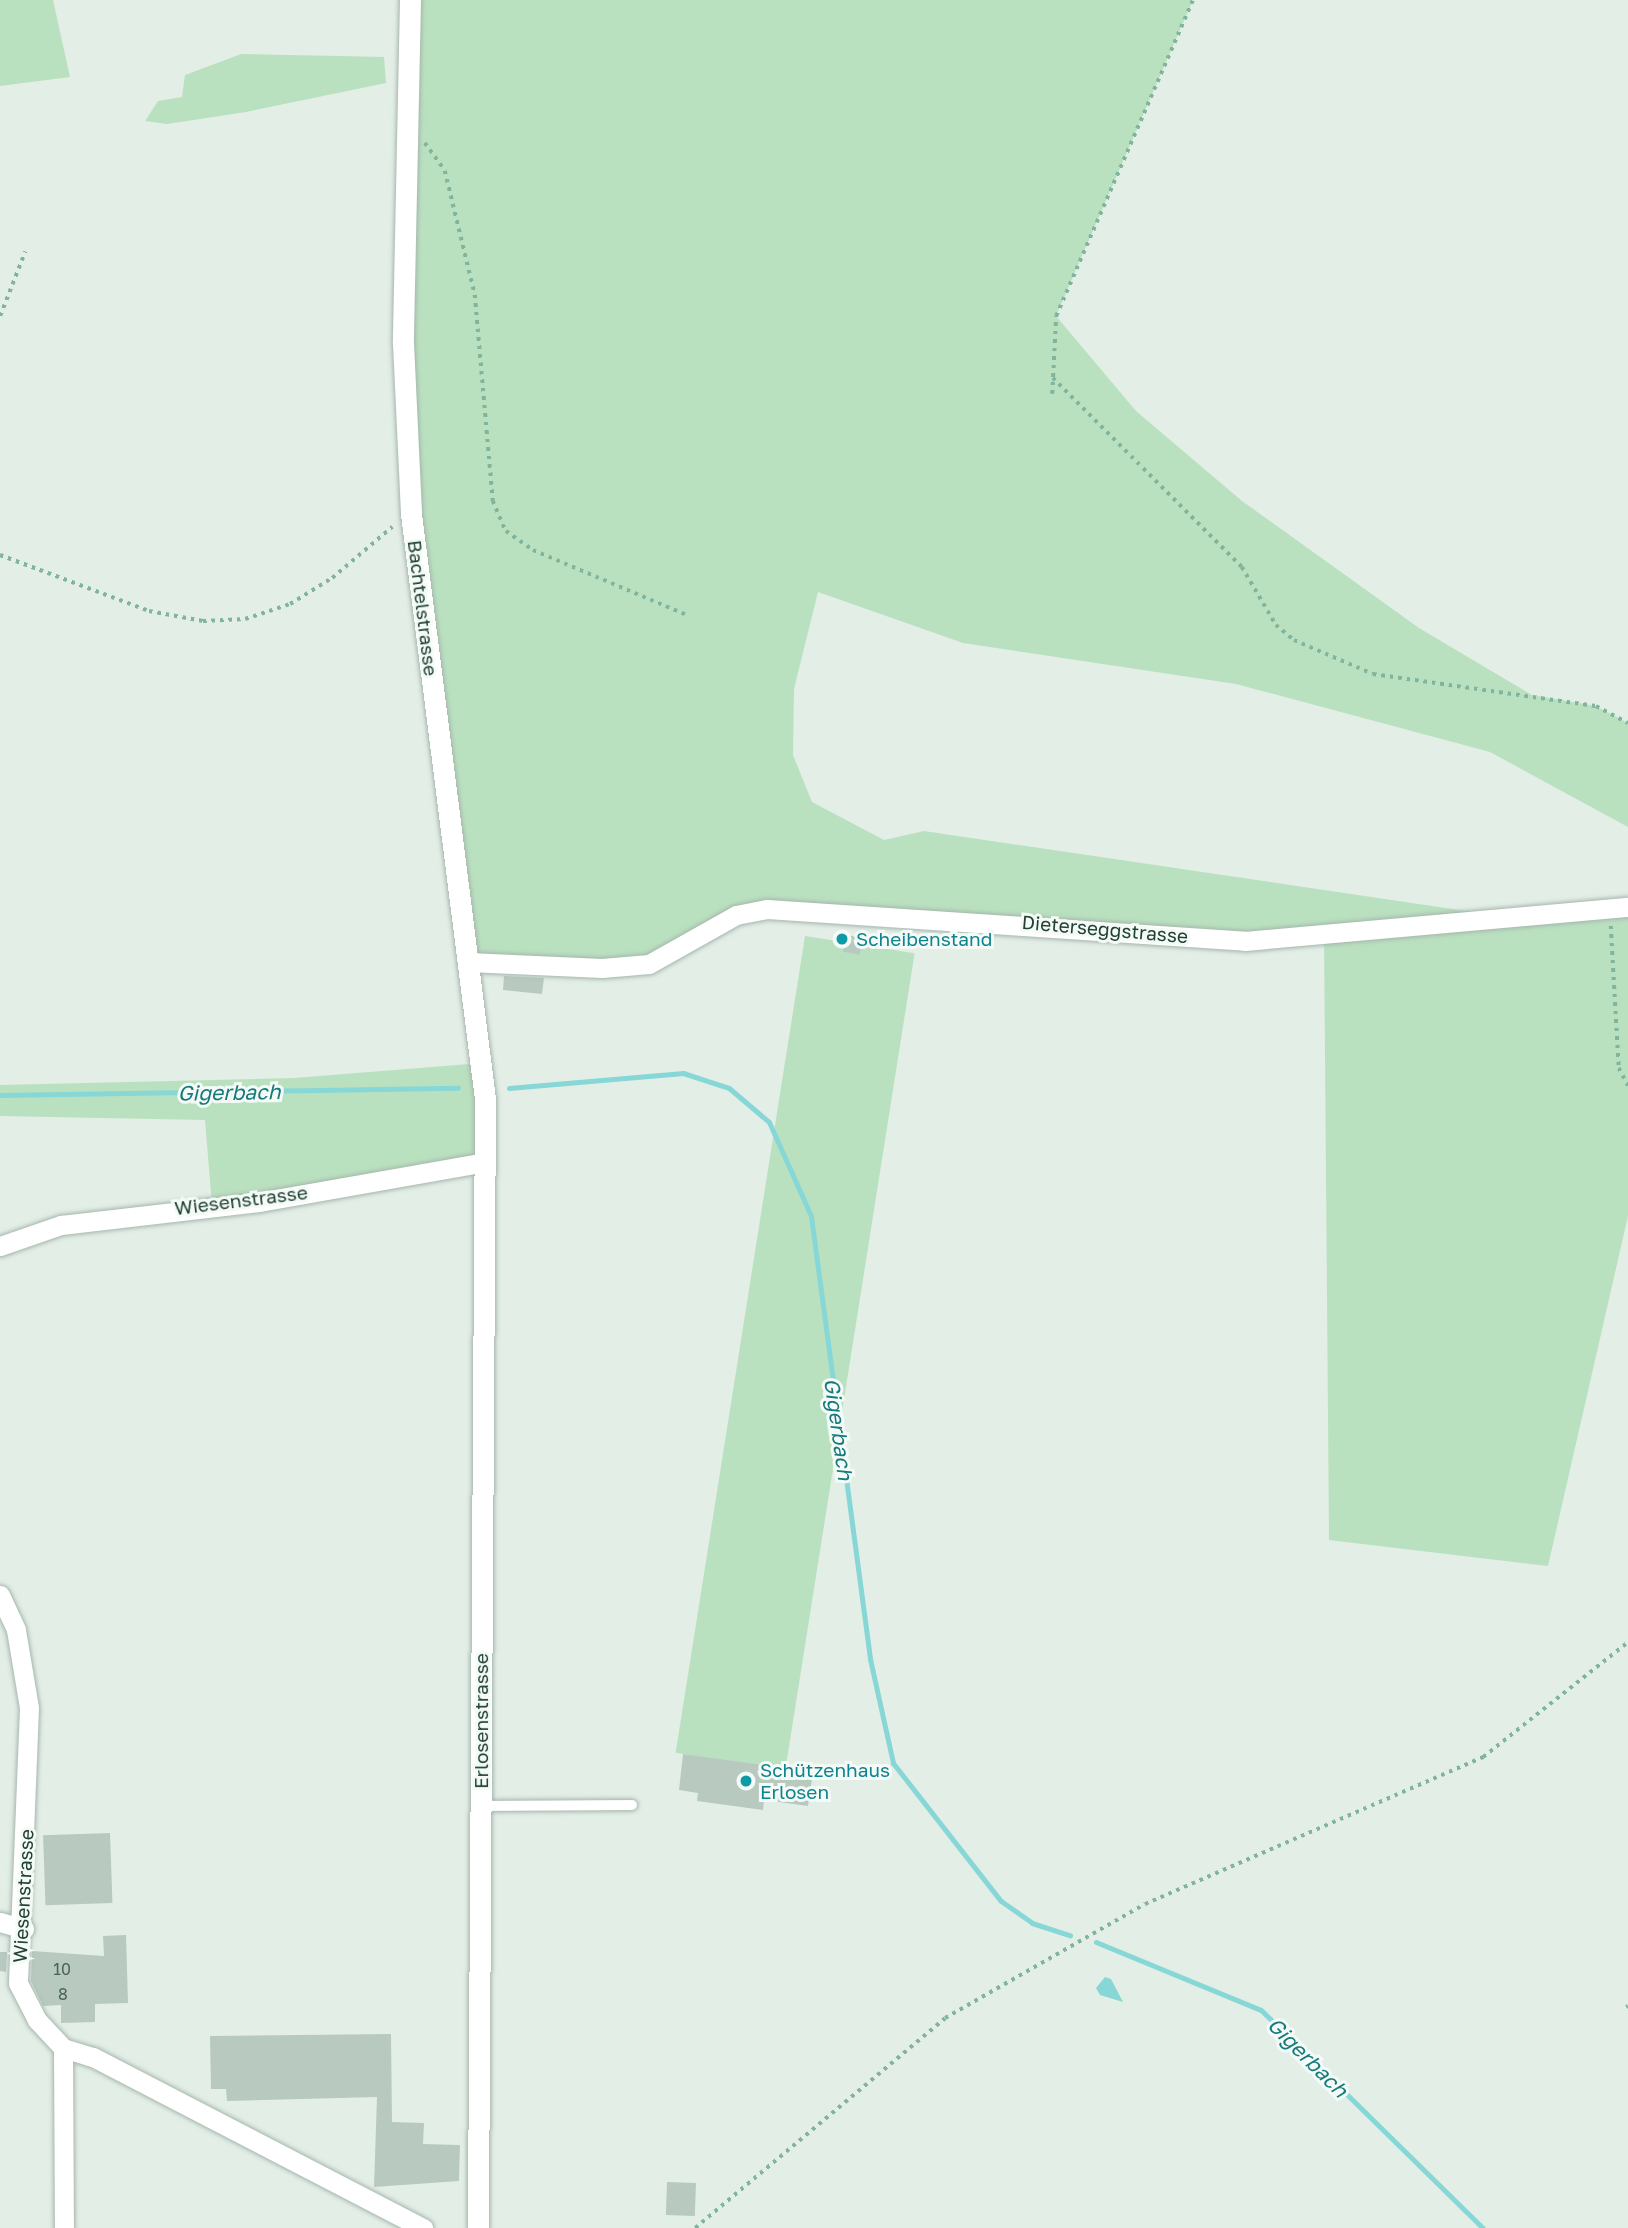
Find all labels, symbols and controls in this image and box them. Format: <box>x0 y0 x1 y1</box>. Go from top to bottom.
street label: Bachtelstrasse <box>403 539 443 677</box>
street label: Dieterseggstrasse <box>1021 910 1189 948</box>
place label: Scheibenstand <box>856 928 992 950</box>
marker: Scheibenstand <box>834 931 850 947</box>
water label: Gigerbach <box>177 1079 281 1105</box>
street label: Wiesenstrasse <box>173 1181 309 1219</box>
water label: Gigerbach <box>819 1376 859 1482</box>
street label: Erlosenstrasse <box>470 1653 492 1789</box>
place label: Schützenhaus Erlosen <box>760 1759 890 1803</box>
marker: Schützenhaus Erlosen <box>738 1773 754 1789</box>
street label: Wiesenstrasse <box>8 1829 38 1963</box>
house number: 10 <box>53 1959 71 1979</box>
house number: 8 <box>58 1984 68 2004</box>
water label: Gigerbach <box>1263 2012 1353 2102</box>

